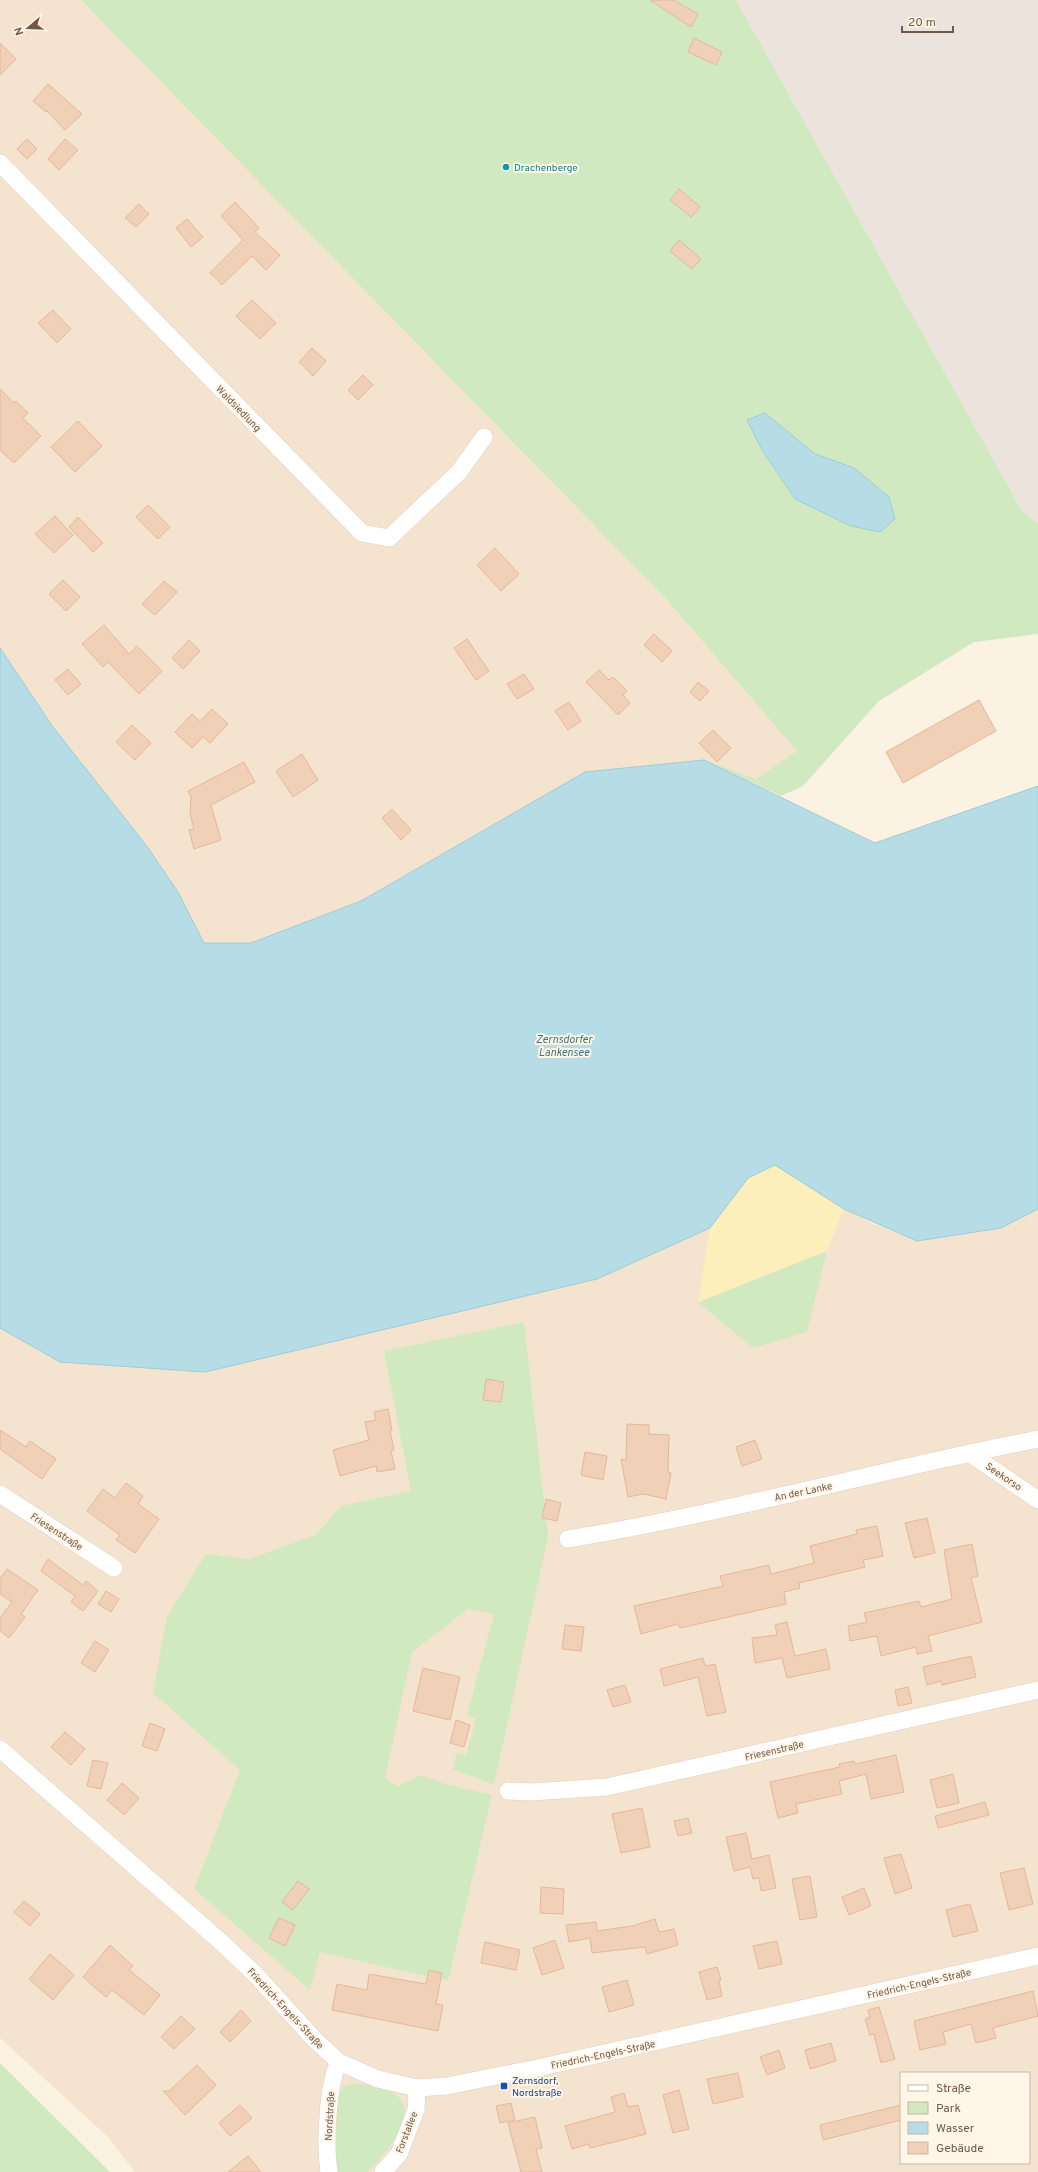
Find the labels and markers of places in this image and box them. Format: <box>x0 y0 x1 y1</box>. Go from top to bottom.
marker: Drachenberge <box>501 162 511 172</box>
place label: Drachenberge <box>514 162 578 175</box>
place label: Zernsdorf, Nordstraße <box>512 2075 562 2100</box>
marker: Zernsdorf, Nordstraße <box>499 2081 509 2091</box>

